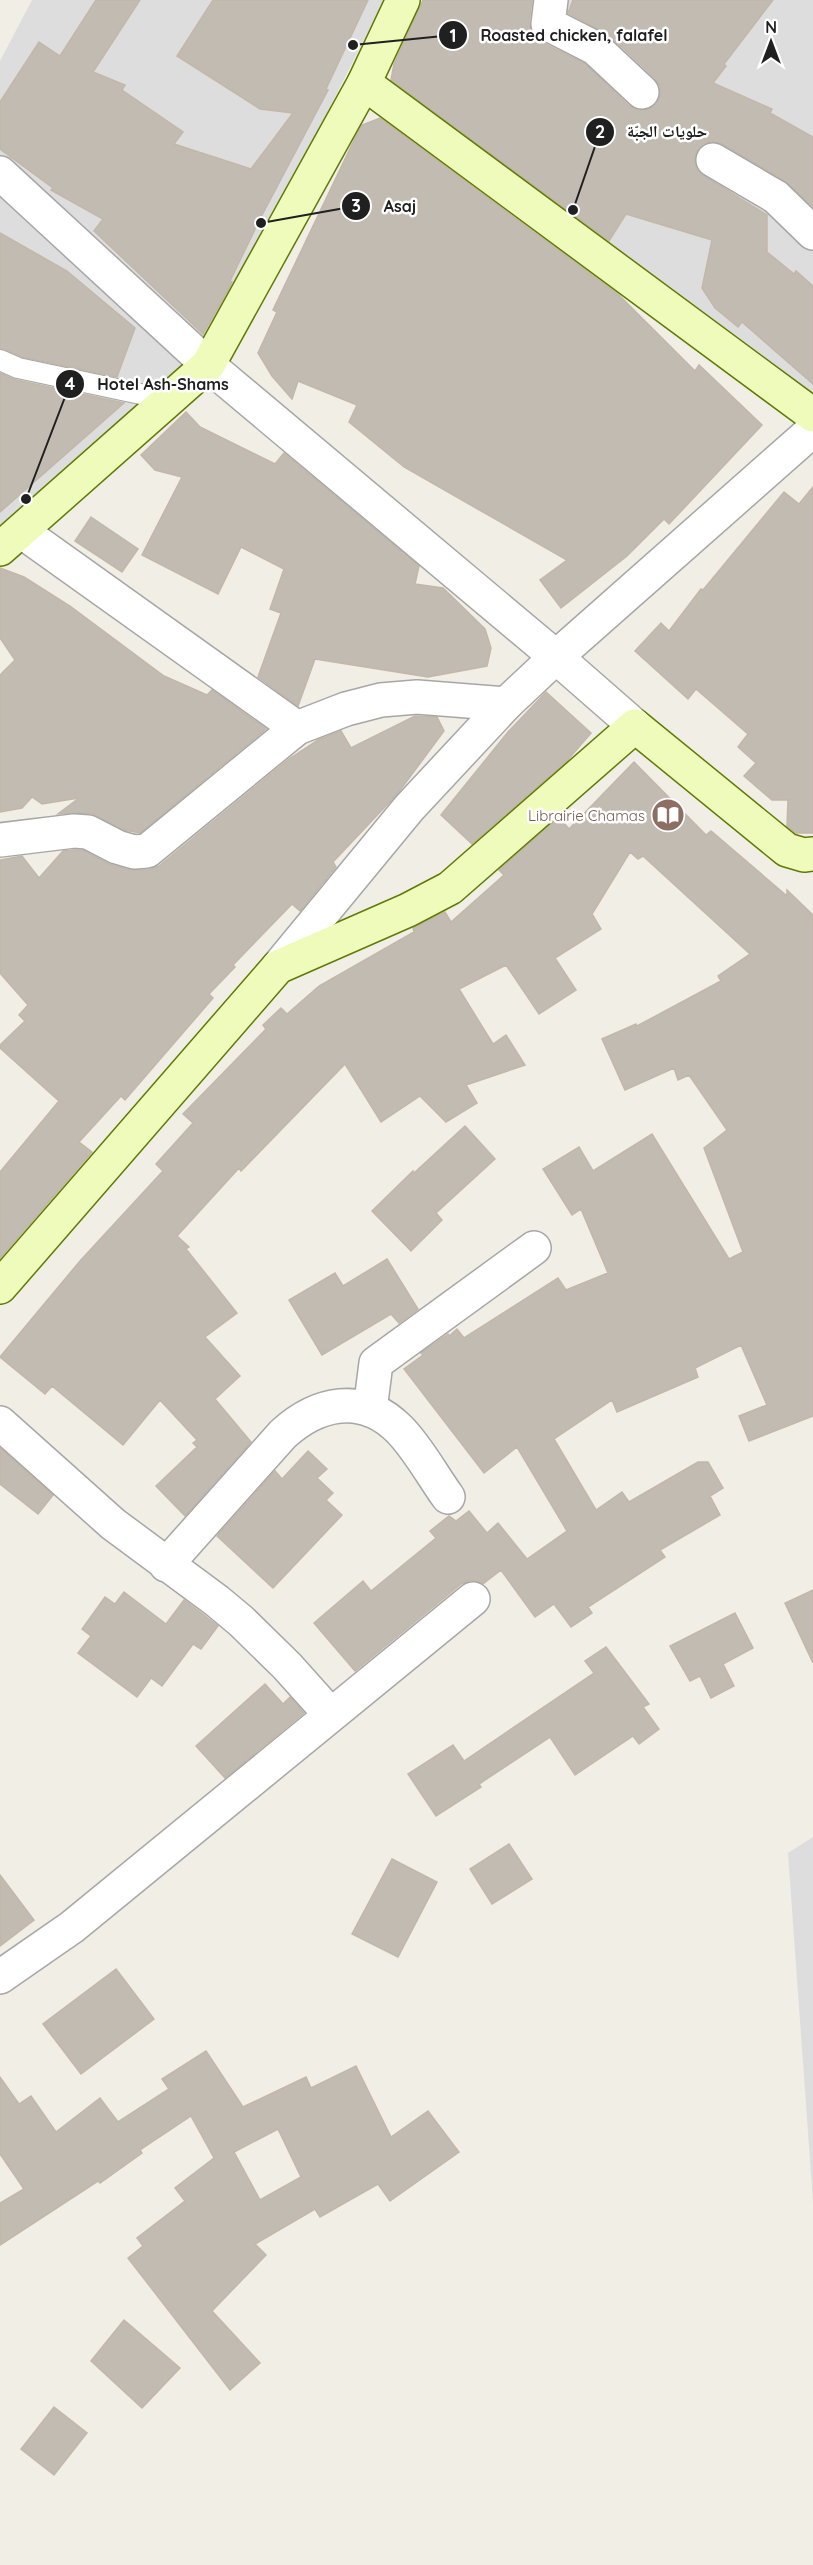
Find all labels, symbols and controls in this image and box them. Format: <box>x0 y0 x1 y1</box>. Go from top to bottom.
north arrow <box>741 12 801 72</box>
text: N <box>765 17 777 37</box>
callout: Roasted chicken, falafel <box>438 18 680 52</box>
text: 1 <box>449 24 457 47</box>
text: Roasted chicken, falafel <box>480 25 668 45</box>
callout: حلويات الجبّة <box>585 115 719 149</box>
text: 2 <box>595 120 605 143</box>
text: حلويات الجبّة <box>627 121 707 141</box>
callout: Asaj <box>341 189 428 223</box>
text: 3 <box>351 194 361 217</box>
text: Asaj <box>384 196 416 216</box>
callout: Hotel Ash-Shams <box>55 367 240 401</box>
text: 4 <box>65 372 76 395</box>
text: Hotel Ash-Shams <box>97 374 229 394</box>
library icon: Librairie Chamas <box>650 797 686 833</box>
place label: Librairie Chamas <box>528 806 645 825</box>

